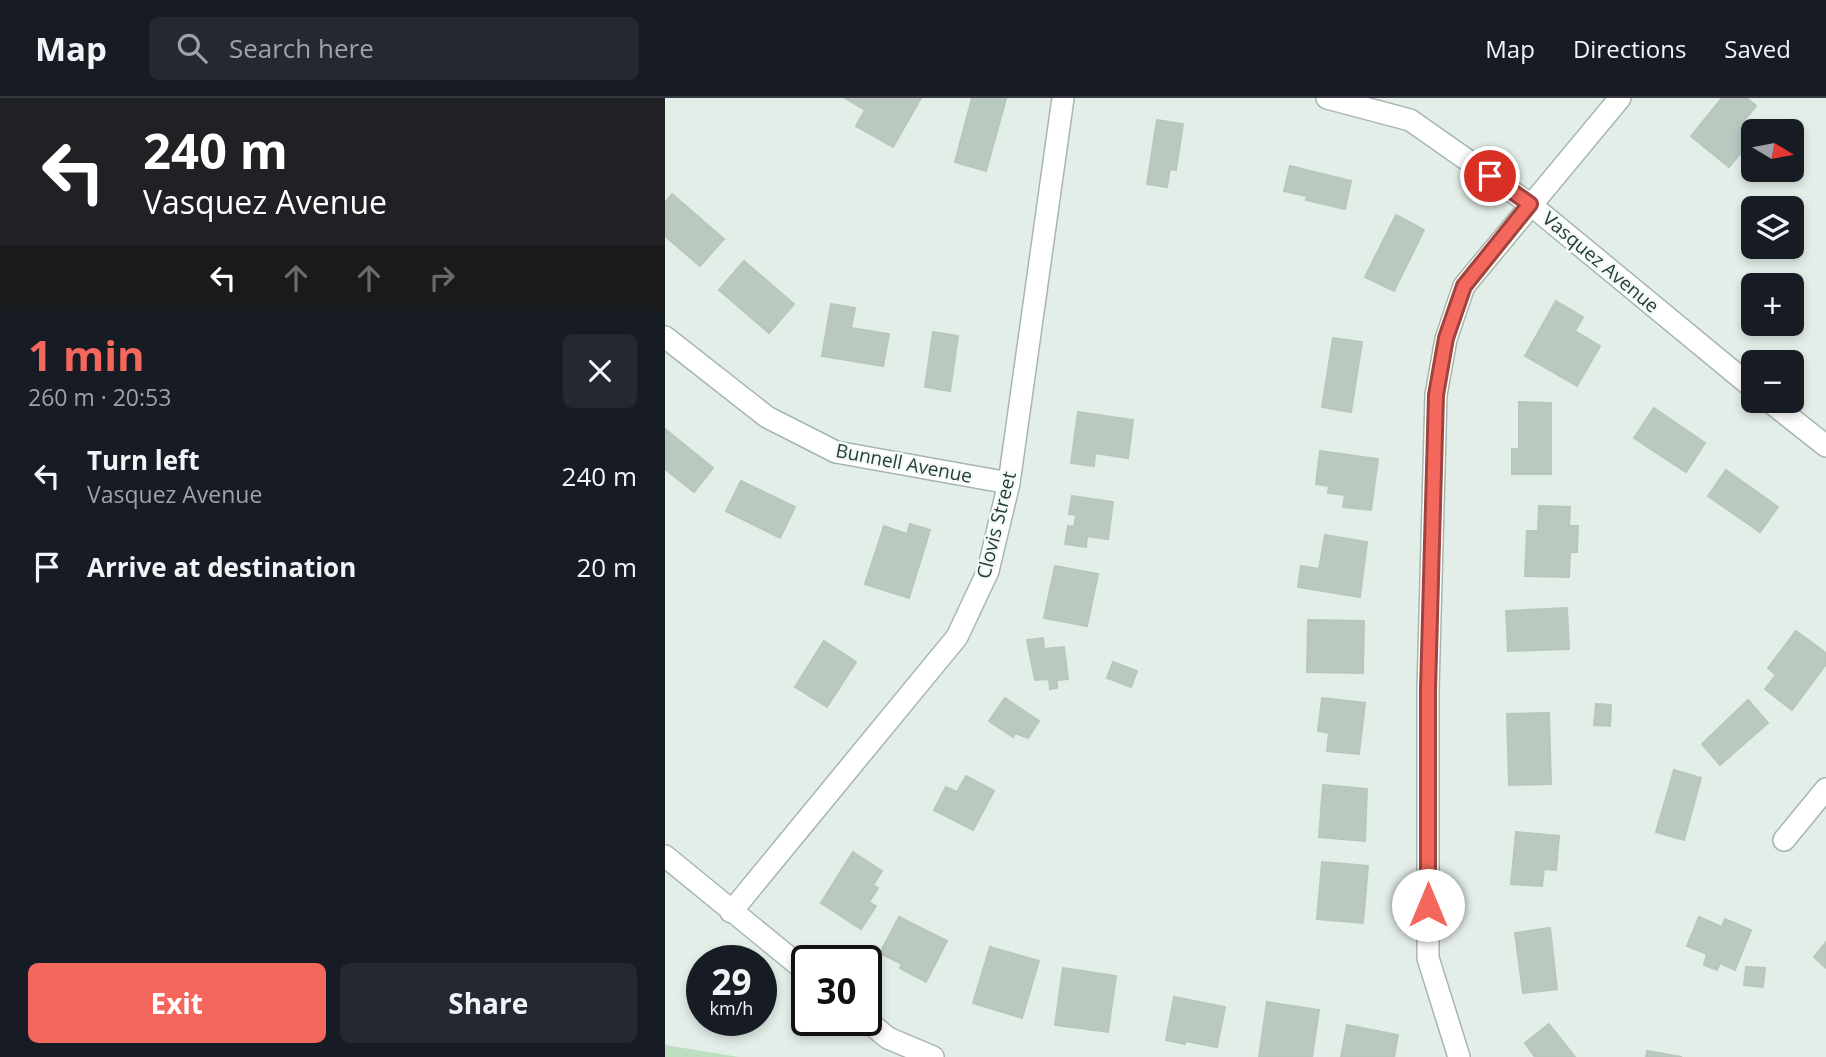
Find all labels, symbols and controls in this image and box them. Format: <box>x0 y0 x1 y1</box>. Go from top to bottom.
search box <box>149 17 639 80</box>
text: Map <box>35 26 107 71</box>
icon: search <box>173 29 211 67</box>
text: Search here <box>229 30 374 66</box>
text: Map <box>1485 32 1535 65</box>
text: Directions <box>1573 32 1686 65</box>
text: Saved <box>1724 32 1791 65</box>
text: 240 m <box>143 117 288 183</box>
north arrow <box>1741 119 1804 182</box>
map controls <box>1741 119 1804 413</box>
icon: left <box>28 126 119 217</box>
pin <box>1460 146 1520 206</box>
icon: arrive <box>1471 157 1509 195</box>
text: Vasquez Avenue <box>143 180 387 223</box>
button: layers <box>1741 196 1804 259</box>
street label: Vasquez Avenue <box>1537 205 1665 319</box>
icon: left <box>204 259 242 297</box>
icon: ahead <box>277 259 315 297</box>
icon: ahead <box>350 259 388 297</box>
icon: right <box>423 259 461 297</box>
button: + <box>1741 273 1804 336</box>
text: 1 min <box>28 326 145 383</box>
button: close <box>563 334 637 408</box>
button: − <box>1741 350 1804 413</box>
text: 260 m · 20:53 <box>28 381 171 413</box>
street label: Bunnell Avenue <box>834 437 974 489</box>
text: Turn left <box>87 442 199 478</box>
icon: left <box>28 457 66 495</box>
text: 240 m <box>562 458 637 494</box>
street label: Clovis Street <box>970 468 1022 581</box>
text: Vasquez Avenue <box>87 478 262 510</box>
icon: arrive <box>28 548 66 586</box>
text: Arrive at destination <box>87 549 356 585</box>
text: 20 m <box>576 549 637 585</box>
position arrow <box>1391 868 1465 942</box>
speed limit sign: 30 <box>791 945 882 1036</box>
text: 29 <box>711 958 752 1005</box>
button: Exit <box>28 963 326 1043</box>
button: Share <box>340 963 637 1043</box>
text: km/h <box>710 996 753 1020</box>

